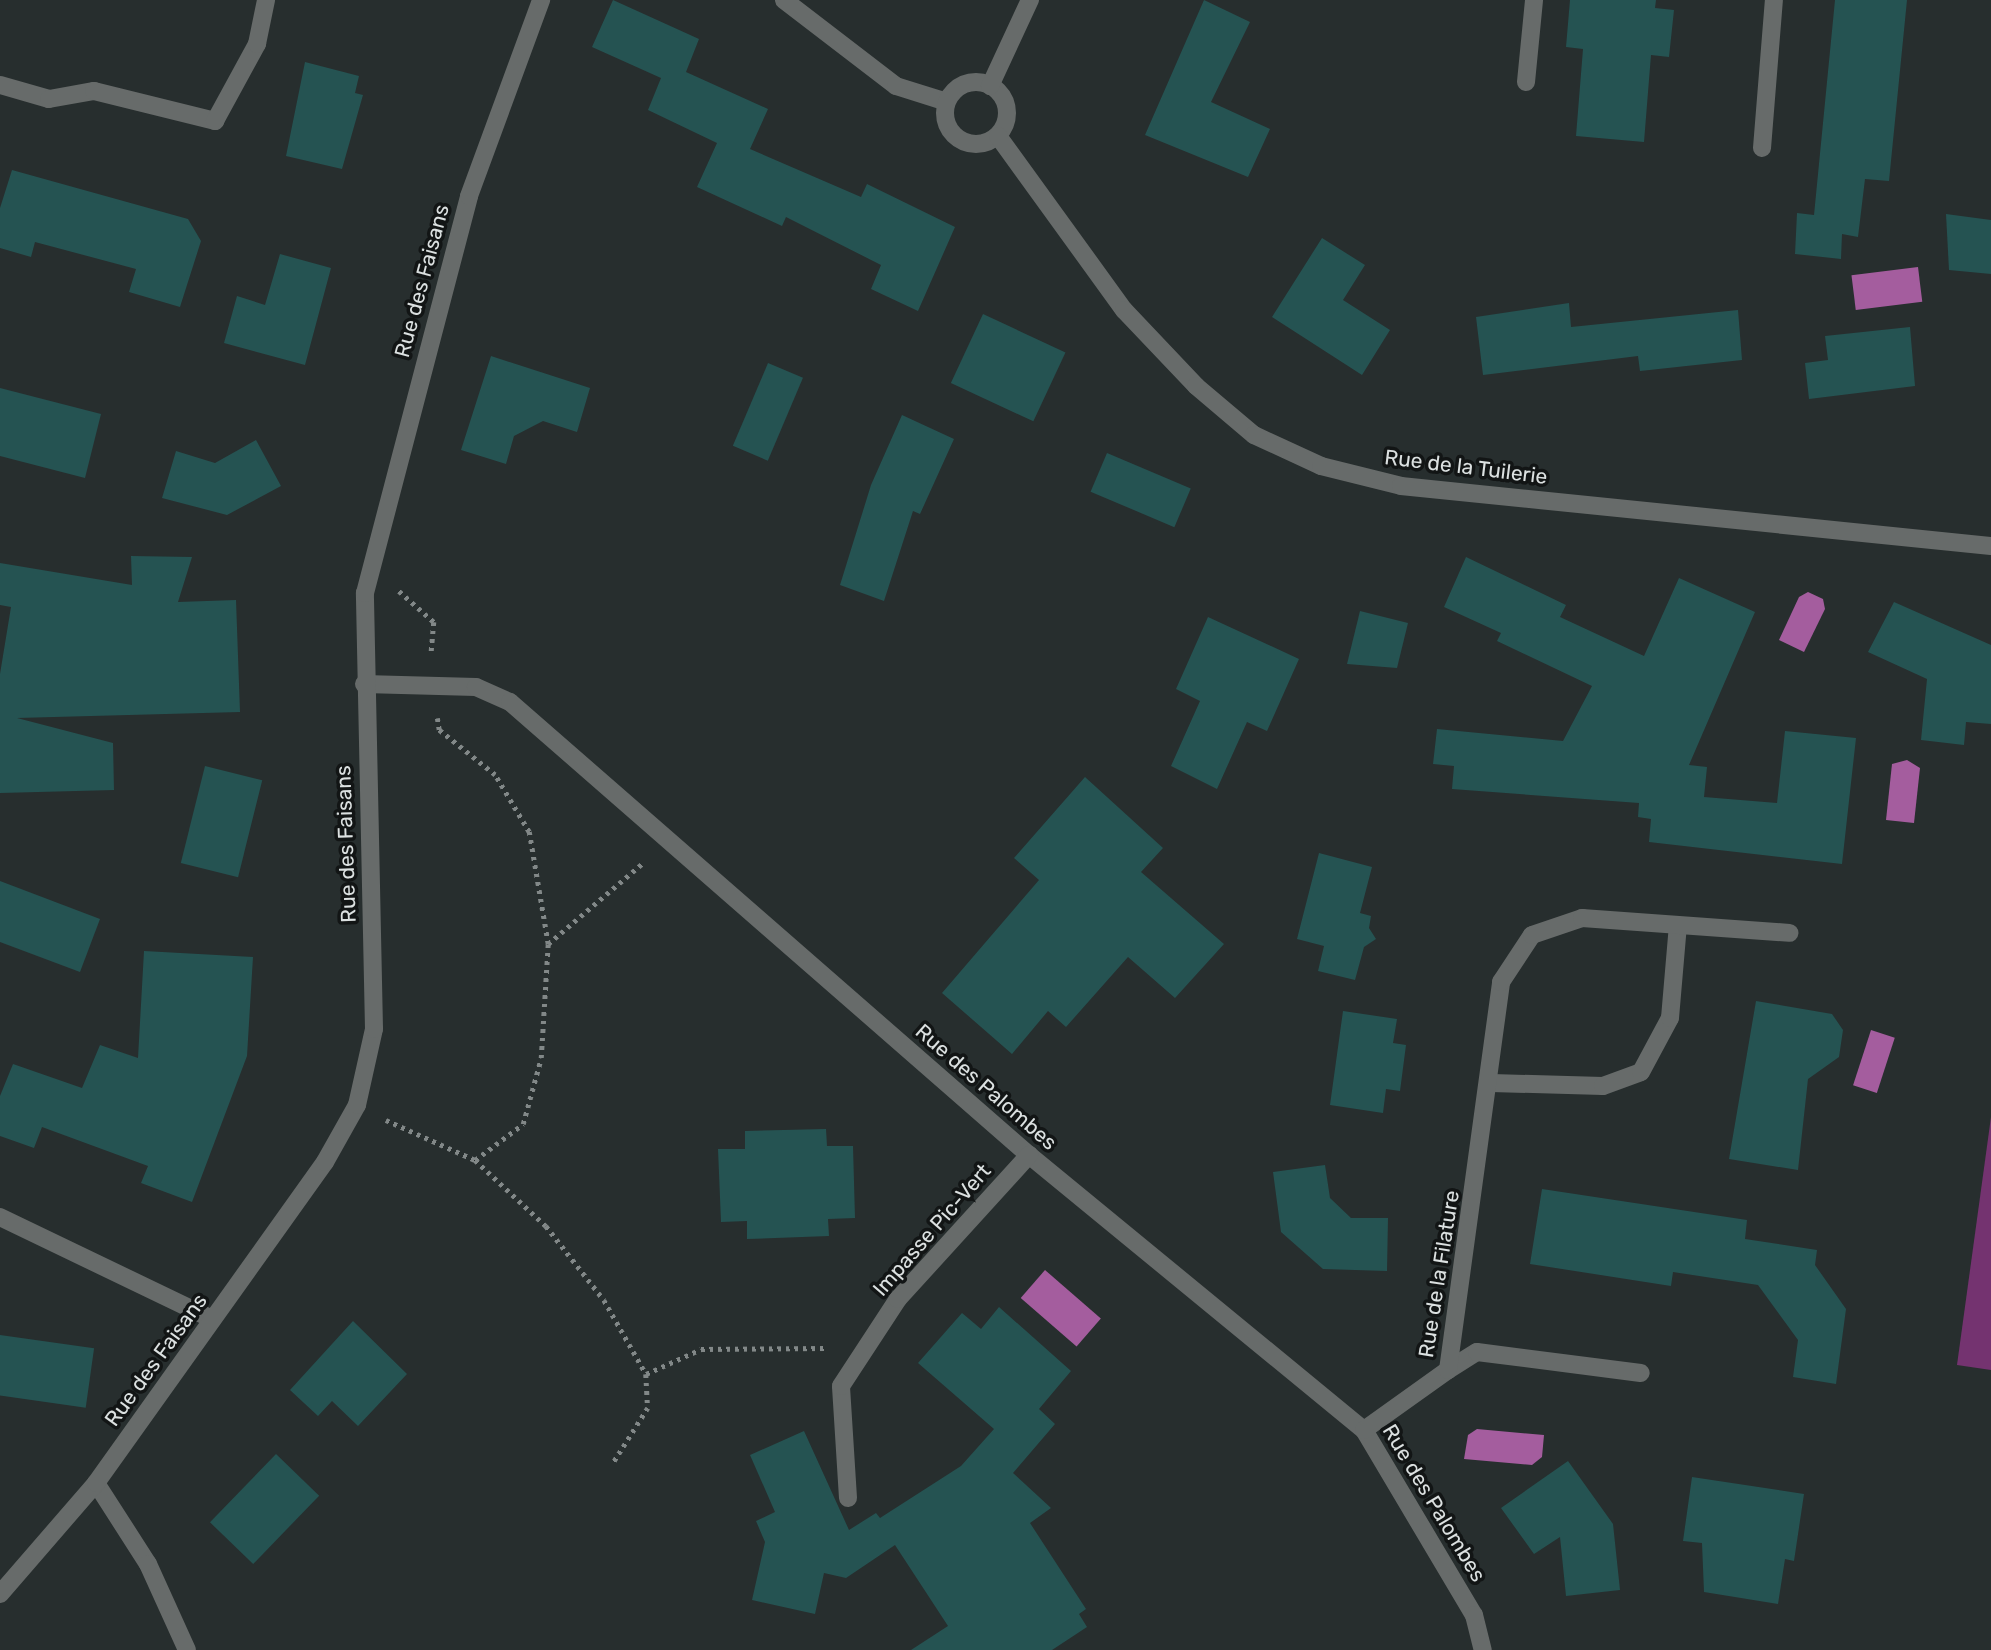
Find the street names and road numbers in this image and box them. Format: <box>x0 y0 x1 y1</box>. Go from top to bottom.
street label: Rue des Faisans <box>389 202 455 360</box>
street label: Rue de la Tuilerie <box>1383 444 1549 490</box>
street label: Rue des Faisans <box>331 765 361 923</box>
street label: Rue des Palombes <box>910 1019 1062 1155</box>
street label: Impasse Pic-Vert <box>868 1159 996 1301</box>
street label: Rue de la Filature <box>1413 1189 1465 1359</box>
street label: Rue des Faisans <box>100 1289 212 1431</box>
street label: Rue des Palombes <box>1377 1420 1491 1586</box>

